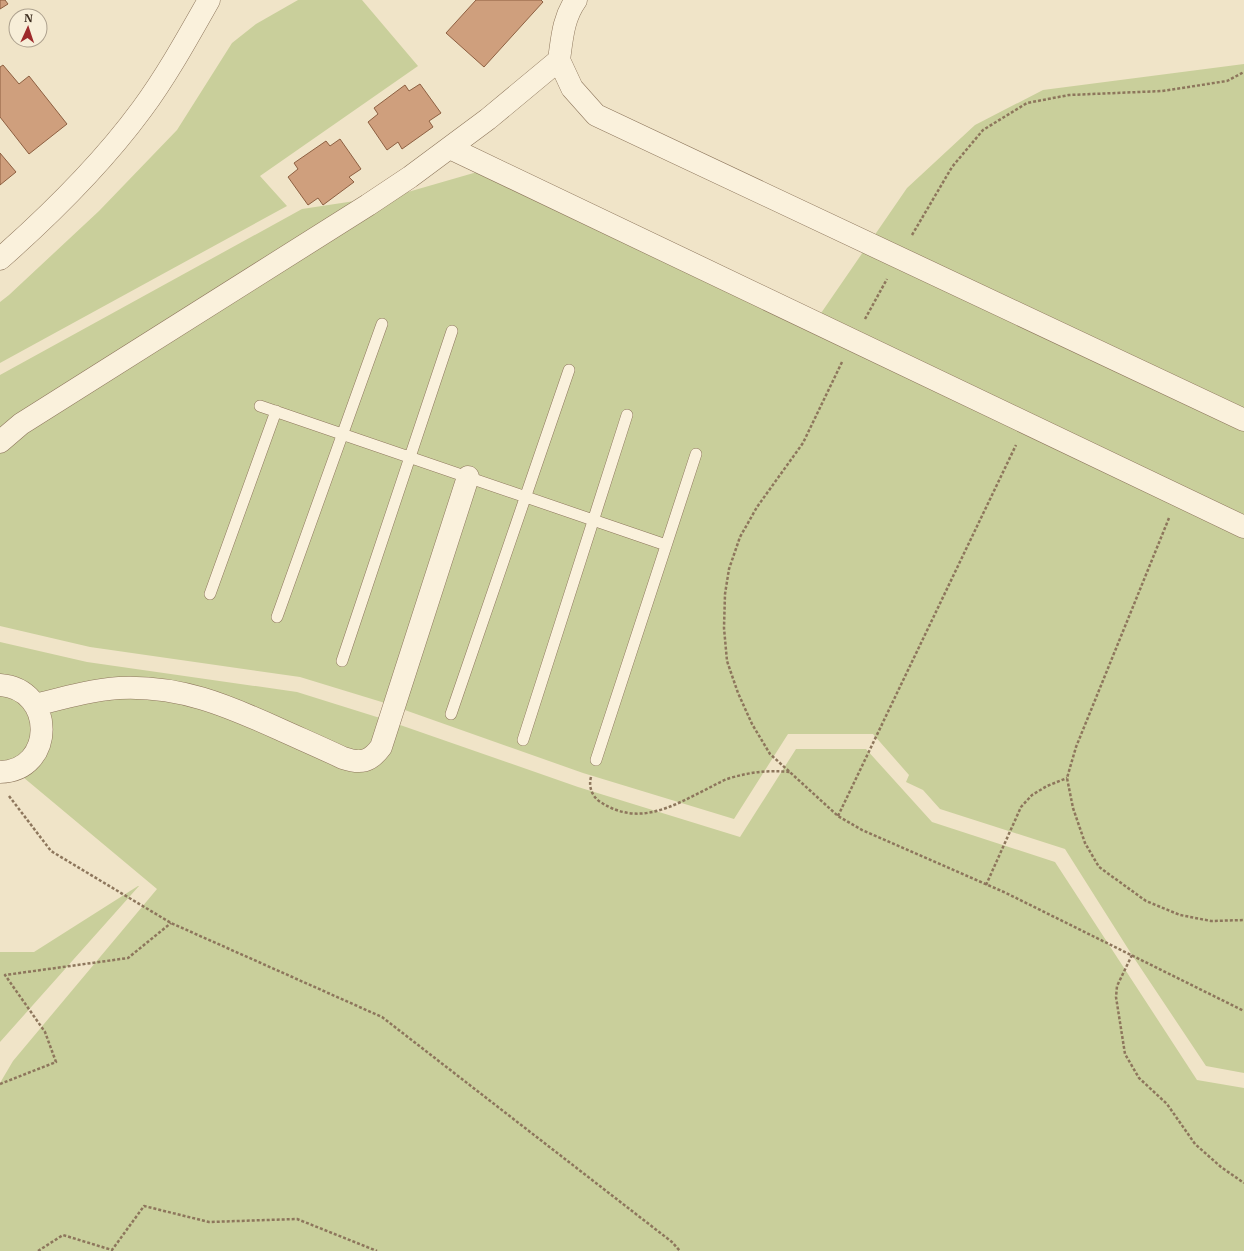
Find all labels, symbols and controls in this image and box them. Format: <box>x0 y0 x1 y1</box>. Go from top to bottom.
north arrow <box>8 8 48 48</box>
text: N <box>24 11 34 25</box>

